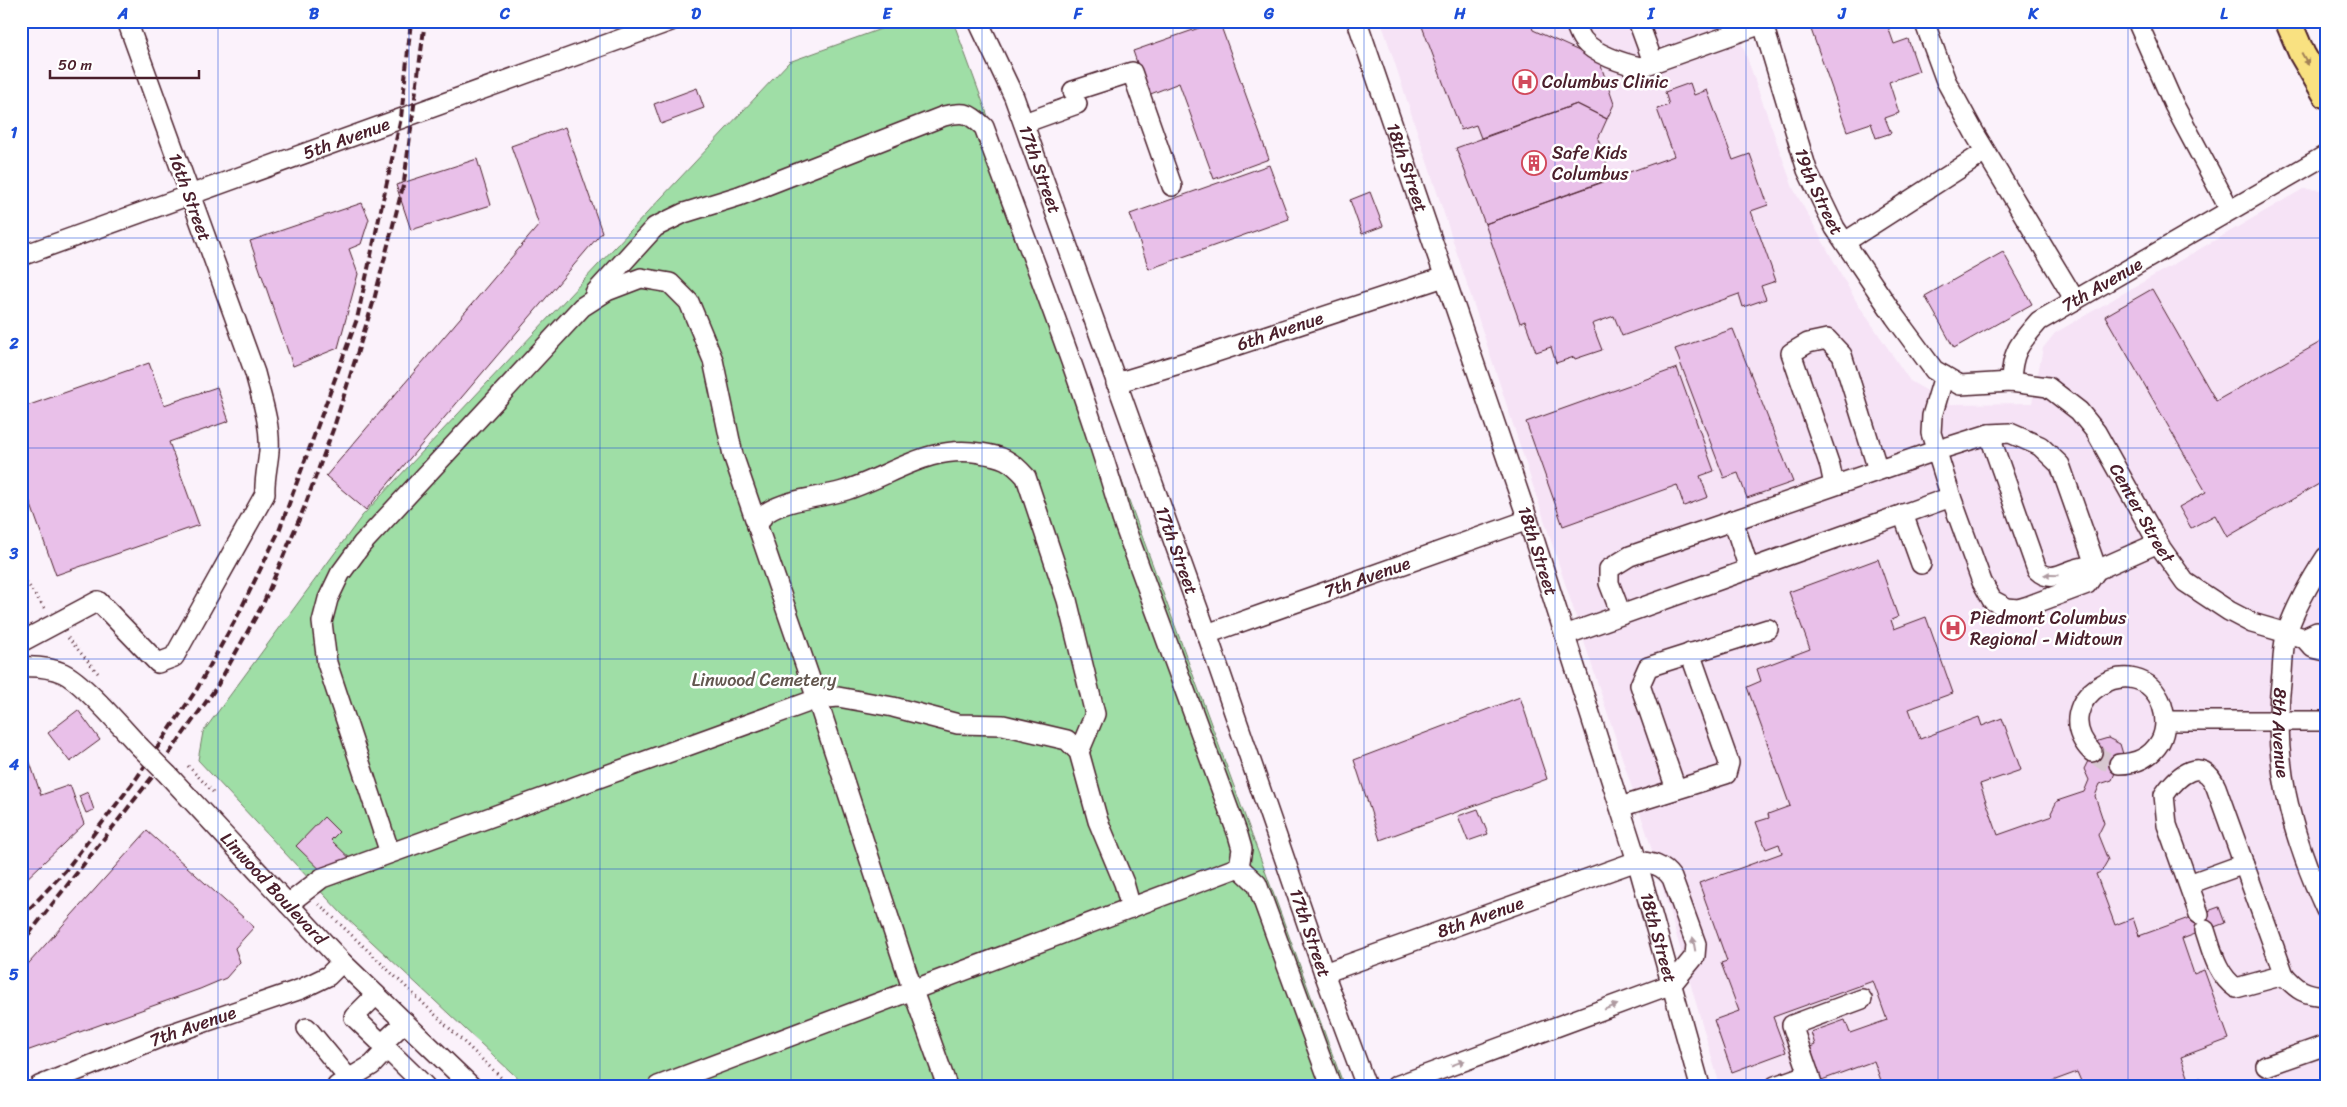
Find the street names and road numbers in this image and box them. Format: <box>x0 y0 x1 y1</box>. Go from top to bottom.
street label: 5th Avenue <box>298 108 395 169</box>
street label: 18th Street <box>1377 118 1437 217</box>
street label: 17th Street <box>1009 120 1071 218</box>
street label: 19th Street <box>1785 144 1852 242</box>
street label: 16th Street <box>159 148 221 246</box>
street label: 7th Avenue <box>2055 248 2149 321</box>
street label: 6th Avenue <box>1232 302 1328 360</box>
street label: Center Street <box>2100 457 2184 571</box>
street label: 17th Street <box>1146 502 1208 600</box>
street label: 18th Street <box>1508 502 1567 600</box>
street label: 7th Avenue <box>1320 547 1415 607</box>
street label: 8th Avenue <box>2263 687 2299 780</box>
street label: Linwood Boulevard <box>212 824 336 954</box>
street label: 17th Street <box>1280 884 1340 982</box>
street label: 8th Avenue <box>1432 887 1529 947</box>
street label: 18th Street <box>1630 888 1686 987</box>
street label: 7th Avenue <box>145 996 241 1056</box>

